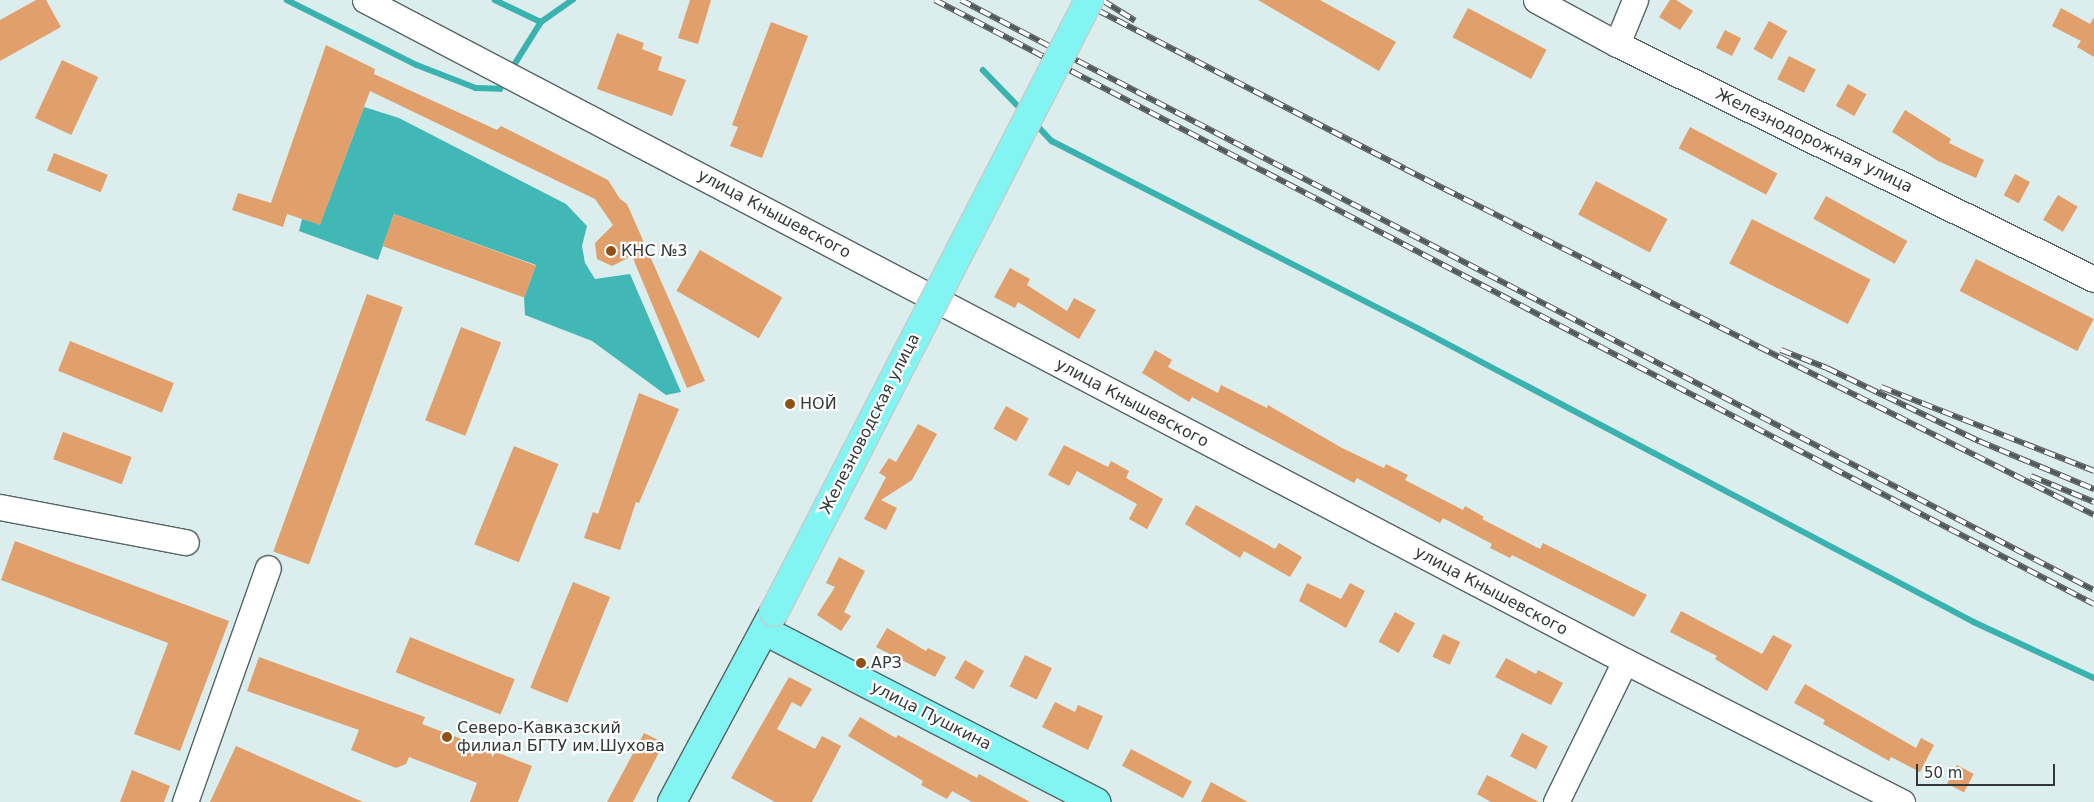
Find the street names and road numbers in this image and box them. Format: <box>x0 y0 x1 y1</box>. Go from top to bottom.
street label: Железнодорожная улица <box>1712 85 1916 197</box>
street label: улица Кнышевского <box>694 165 854 263</box>
street label: Железноводская улица <box>816 331 924 517</box>
street label: улица Кнышевского <box>1052 354 1212 452</box>
street label: улица Кнышевского <box>1411 542 1571 640</box>
street label: улица Пушкина <box>868 677 994 755</box>

